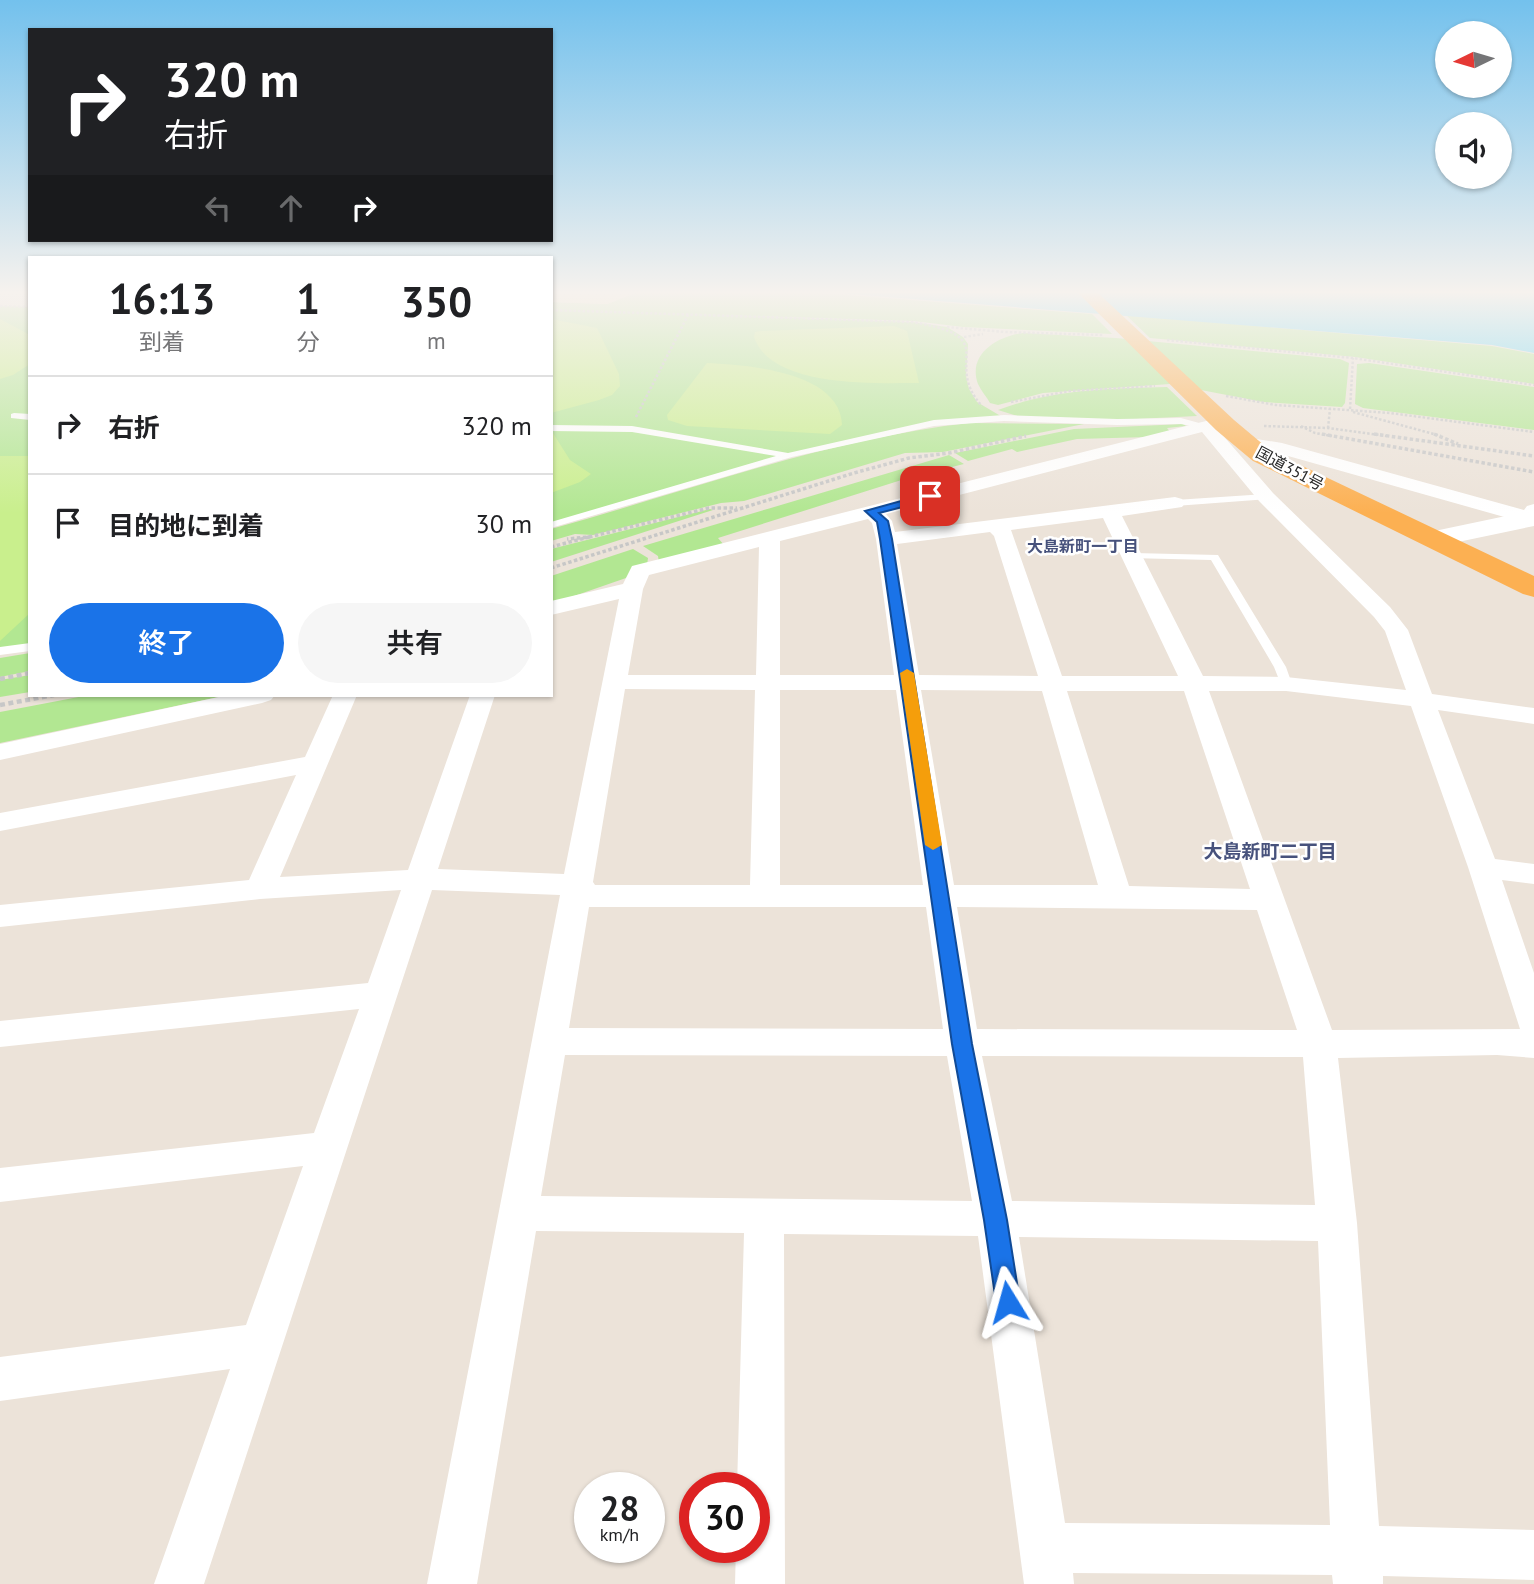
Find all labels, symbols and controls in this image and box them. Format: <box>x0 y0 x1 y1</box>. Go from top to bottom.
north arrow <box>1435 21 1512 98</box>
map controls <box>1435 21 1512 189</box>
text: 320 m <box>164 47 299 111</box>
icon: right <box>49 56 140 147</box>
button: sound <box>1435 112 1512 189</box>
text: 右折 <box>164 113 228 155</box>
icon: left <box>199 189 237 227</box>
icon: ahead <box>272 189 310 227</box>
icon: right <box>345 189 383 227</box>
text: 16:13 <box>109 271 215 326</box>
text: 1 <box>296 271 320 326</box>
text: 350 <box>401 274 472 329</box>
text: m <box>427 326 446 355</box>
text: 到着 <box>139 327 185 356</box>
text: 分 <box>297 327 320 356</box>
icon: right <box>49 406 87 444</box>
text: 320 m <box>461 409 532 442</box>
text: 右折 <box>108 411 160 444</box>
street label: 国道351号 <box>1253 442 1327 494</box>
pin <box>900 466 960 526</box>
icon: arrive <box>911 477 949 515</box>
icon: arrive <box>49 504 87 542</box>
text: 30 m <box>476 507 532 540</box>
text: 目的地に到着 <box>108 509 264 542</box>
district label: 大島新町一丁目 <box>1027 536 1139 556</box>
button: 終了 <box>49 603 284 683</box>
button: 共有 <box>298 603 532 683</box>
district label: 大島新町二丁目 <box>1203 839 1337 863</box>
position arrow <box>971 1265 1045 1339</box>
speed limit sign: 30 <box>679 1472 770 1563</box>
text: 28 <box>600 1485 639 1531</box>
text: km/h <box>600 1523 639 1546</box>

